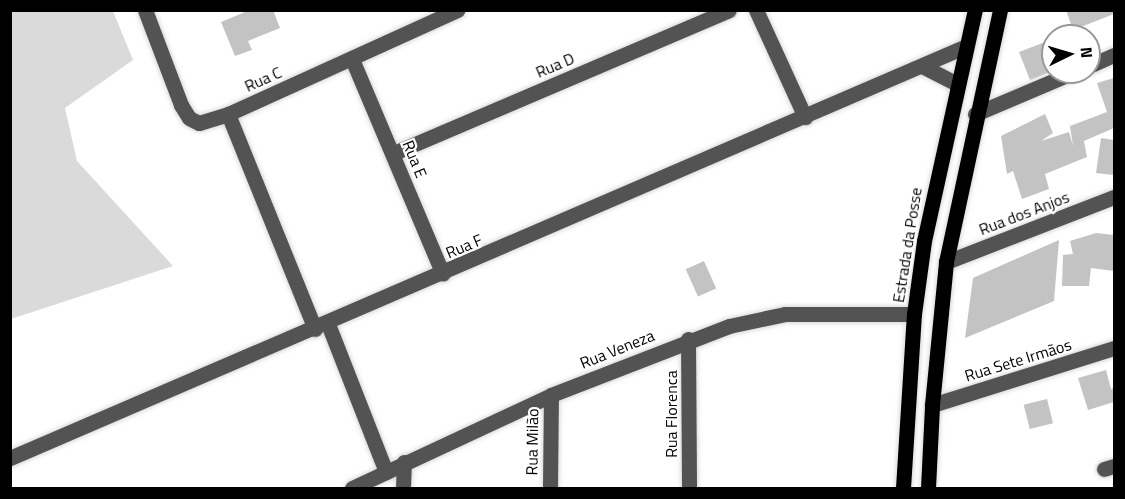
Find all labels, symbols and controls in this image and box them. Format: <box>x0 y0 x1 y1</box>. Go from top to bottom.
north arrow <box>1041 24 1101 84</box>
text: N <box>1075 46 1099 59</box>
street label: Rua D <box>533 48 577 82</box>
street label: Rua C <box>241 62 285 96</box>
street label: Rua E <box>399 137 431 181</box>
street label: Estrada da Posse <box>888 186 926 304</box>
street label: Rua dos Anjos <box>976 187 1072 239</box>
street label: Rua F <box>443 230 485 262</box>
street label: Rua Veneza <box>577 325 657 373</box>
street label: Rua Sete Irmãos <box>962 335 1074 385</box>
street label: Rua Florenca <box>661 370 681 458</box>
street label: Rua Milão <box>522 408 542 476</box>

